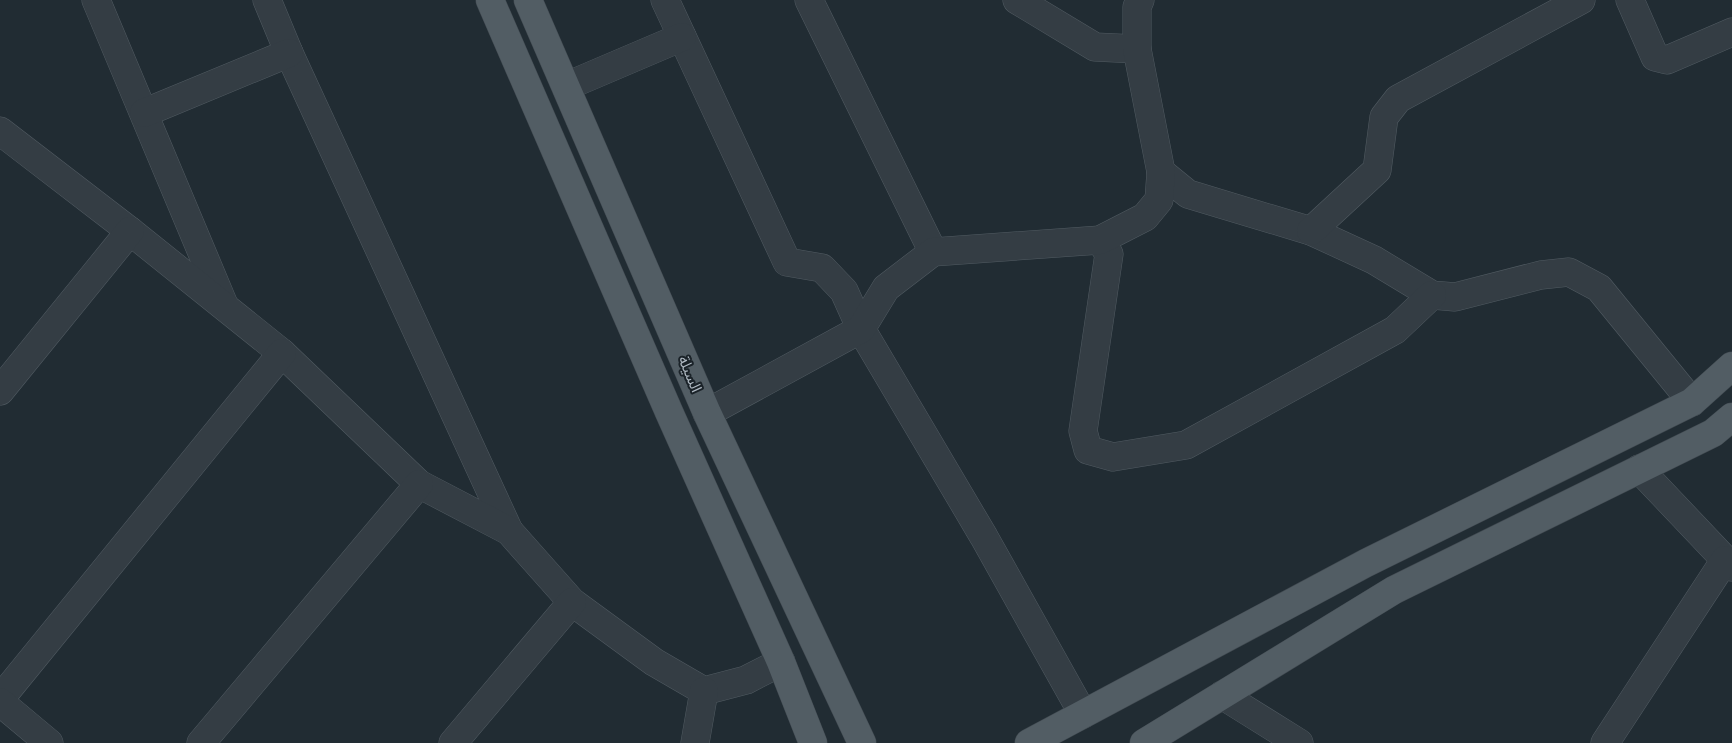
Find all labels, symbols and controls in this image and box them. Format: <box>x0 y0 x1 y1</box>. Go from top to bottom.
street label: السيلة <box>675 353 707 394</box>

